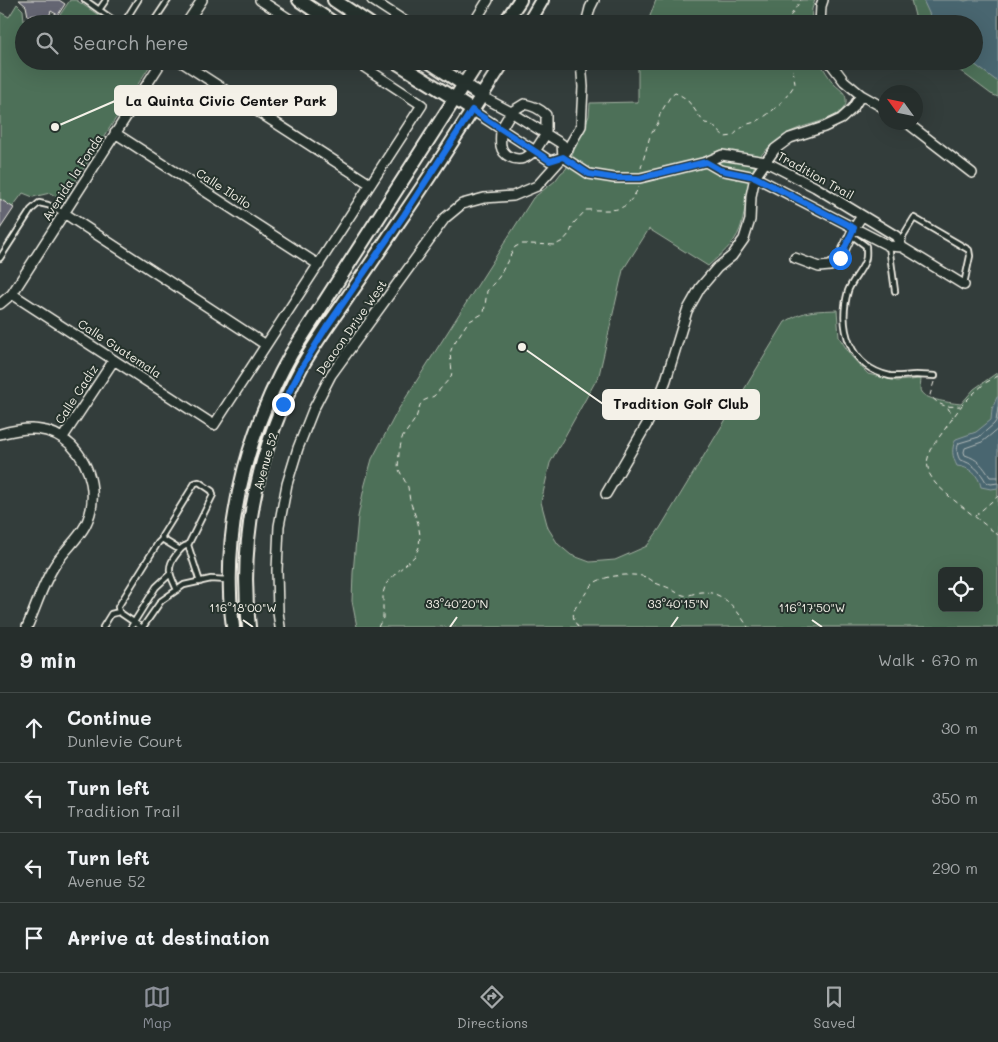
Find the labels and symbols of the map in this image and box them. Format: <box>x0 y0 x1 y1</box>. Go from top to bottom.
north arrow <box>878 85 923 130</box>
callout: La Quinta Civic Center Park <box>115 86 336 115</box>
text: La Quinta Civic Center Park <box>125 91 327 110</box>
street label: Avenida la Fonda <box>38 131 106 223</box>
street label: Tradition Trail <box>775 147 857 203</box>
street label: Calle Iloilo <box>193 164 255 212</box>
route start <box>829 247 852 270</box>
street label: Deacon Drive West <box>312 276 390 378</box>
street label: Calle Guatemala <box>75 315 165 381</box>
street label: Calle Cadiz <box>51 361 101 427</box>
callout: Tradition Golf Club <box>603 390 759 419</box>
route end <box>272 393 295 416</box>
text: Tradition Golf Club <box>613 394 749 413</box>
street label: Avenue 52 <box>249 430 281 492</box>
text: 33°40'20"N <box>426 595 488 611</box>
text: 33°40'15"N <box>647 595 709 611</box>
text: 116°18'00"W <box>209 599 277 615</box>
text: 116°17'50"W <box>779 599 845 615</box>

